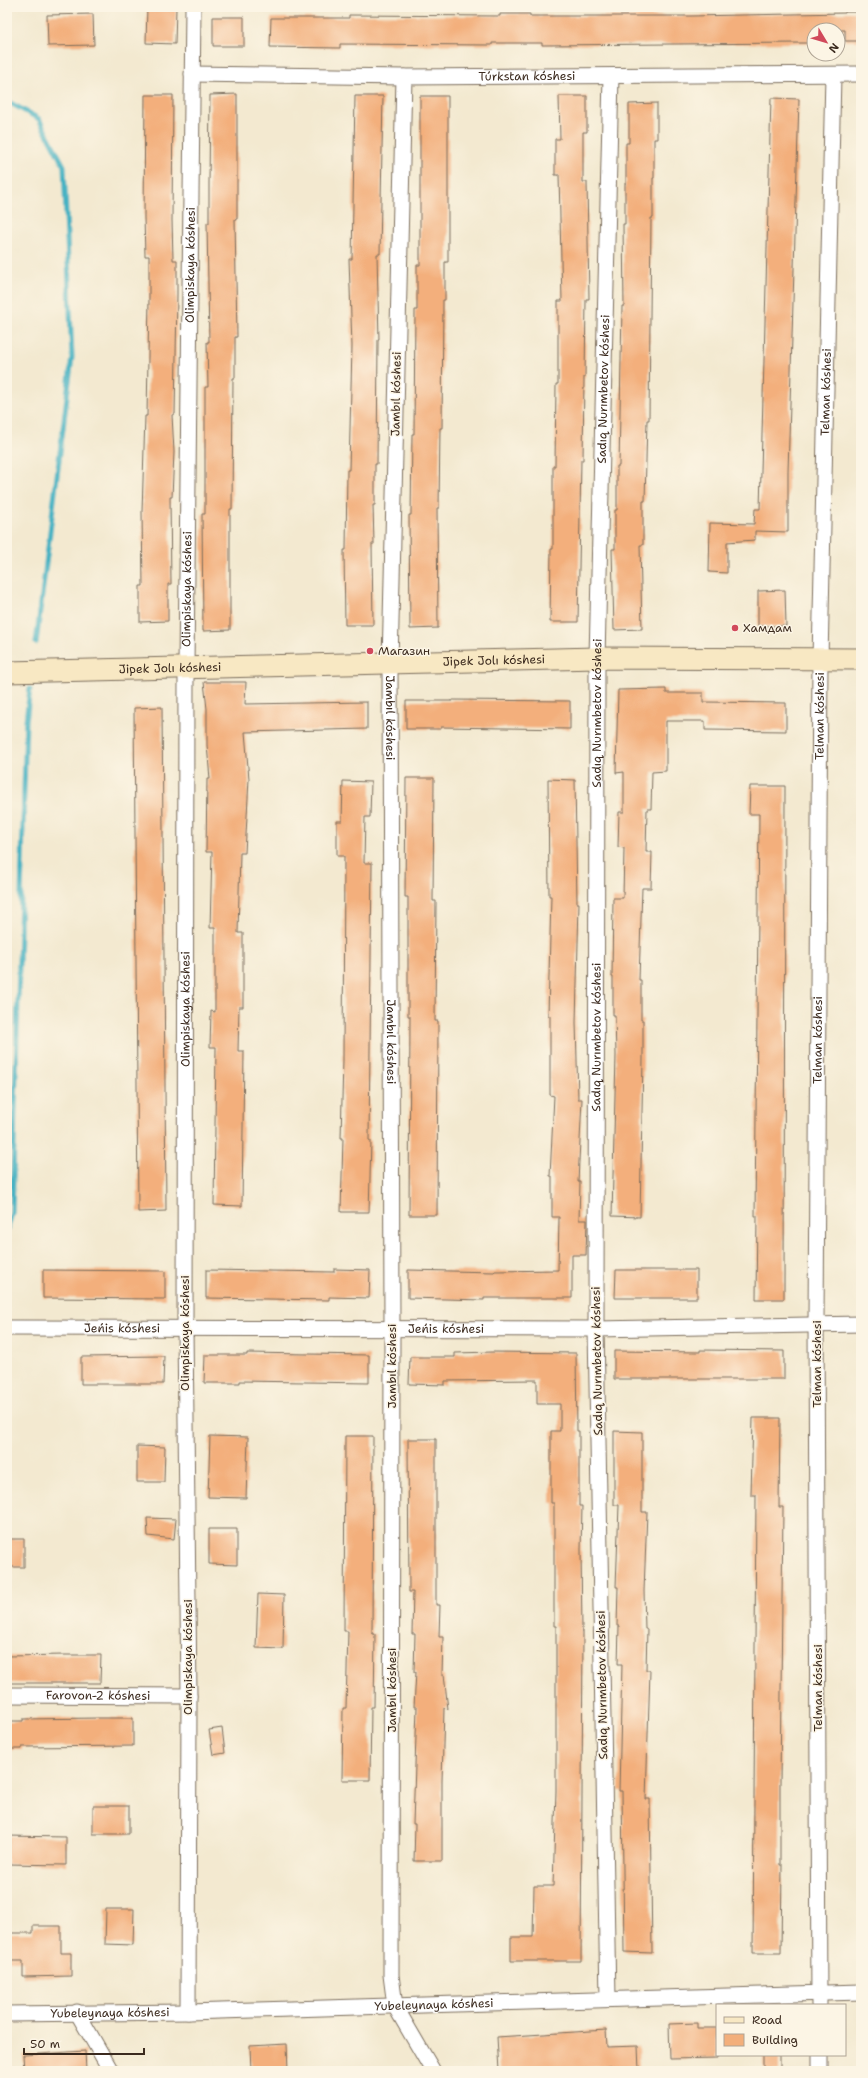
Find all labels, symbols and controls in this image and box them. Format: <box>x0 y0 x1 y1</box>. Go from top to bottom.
north arrow <box>806 22 846 62</box>
text: N <box>825 40 842 56</box>
street label: Túrkstan kóshesi <box>478 68 576 85</box>
street label: Olimpiskaya kóshesi <box>182 207 199 323</box>
street label: Sadıq Nurımbetov kóshesi <box>594 314 613 464</box>
street label: Telman kóshesi <box>817 348 835 436</box>
street label: Jambıl kóshesi <box>387 351 405 437</box>
street label: Olimpiskaya kóshesi <box>178 531 195 647</box>
place label: Хамдам <box>743 620 792 636</box>
marker: Хамдам <box>730 623 740 633</box>
street label: Sadıq Nurımbetov kóshesi <box>589 638 605 788</box>
place label: Магазин <box>378 643 430 659</box>
marker: Магазин <box>365 646 375 656</box>
street label: Jipek Jolı kóshesi <box>442 651 545 670</box>
street label: Jipek Jolı kóshesi <box>118 659 221 677</box>
street label: Telman kóshesi <box>811 672 828 760</box>
street label: Jambıl kóshesi <box>382 675 398 760</box>
street label: Olimpiskaya kóshesi <box>177 951 194 1067</box>
street label: Sadıq Nurımbetov kóshesi <box>588 962 605 1112</box>
street label: Telman kóshesi <box>809 996 826 1084</box>
street label: Jambıl kóshesi <box>383 999 399 1084</box>
street label: Olimpiskaya kóshesi <box>177 1275 193 1391</box>
street label: Sadıq Nurımbetov kóshesi <box>588 1286 606 1436</box>
street label: Jeńis kóshesi <box>84 1320 160 1336</box>
street label: Telman kóshesi <box>809 1320 825 1408</box>
street label: Jeńis kóshesi <box>408 1321 484 1337</box>
street label: Jambıl kóshesi <box>384 1323 400 1409</box>
street label: Olimpiskaya kóshesi <box>180 1599 196 1715</box>
street label: Sadıq Nurımbetov kóshesi <box>593 1610 611 1760</box>
street label: Telman kóshesi <box>810 1644 826 1732</box>
street label: Jambıl kóshesi <box>384 1647 400 1733</box>
street label: Farovon-2 kóshesi <box>46 1687 150 1704</box>
street label: Yubeleynaya kóshesi <box>374 1995 494 2014</box>
street label: Yubeleynaya kóshesi <box>50 2004 170 2022</box>
legend <box>716 2004 846 2056</box>
text: Road <box>752 2012 783 2028</box>
scale bar <box>24 2030 144 2056</box>
text: Building <box>752 2032 798 2048</box>
text: 50 m <box>30 2036 60 2052</box>

